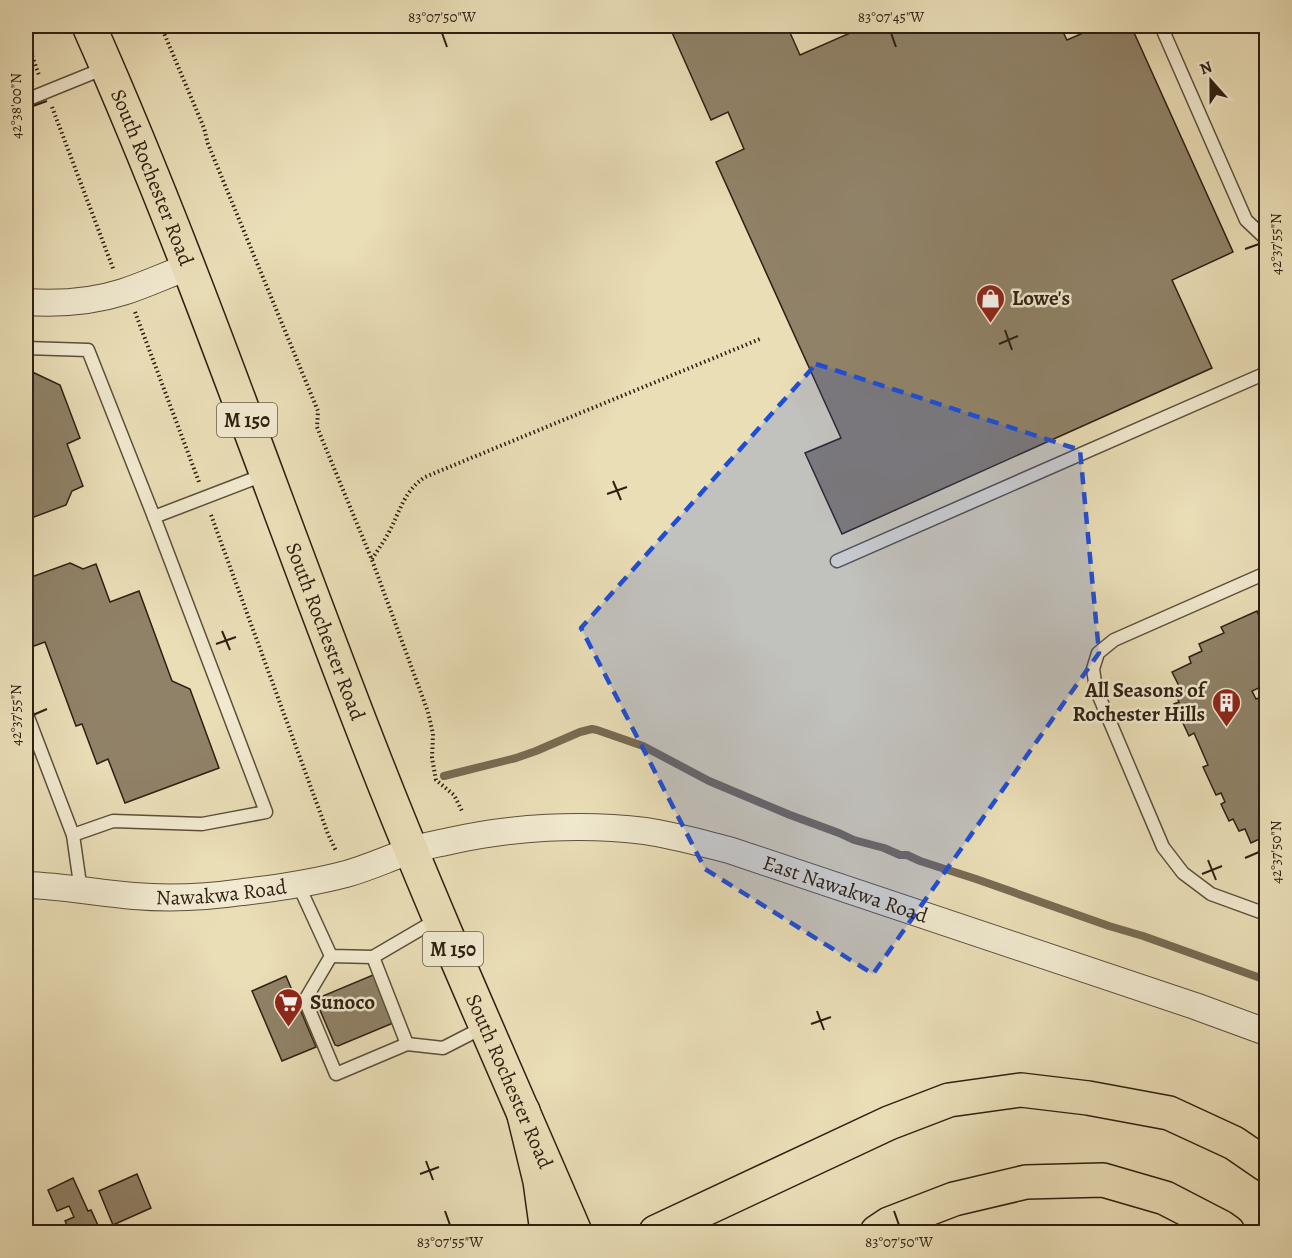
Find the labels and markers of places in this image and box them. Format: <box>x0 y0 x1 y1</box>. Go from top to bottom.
shop icon: Lowe's <box>975 282 1007 324</box>
place label: Lowe's <box>1012 284 1070 312</box>
place label: All Seasons of Rochester Hills <box>1072 676 1208 728</box>
building icon: All Seasons of Rochester Hills <box>1210 686 1242 728</box>
supermarket icon: Sunoco <box>273 986 305 1028</box>
place label: Sunoco <box>310 988 375 1016</box>

